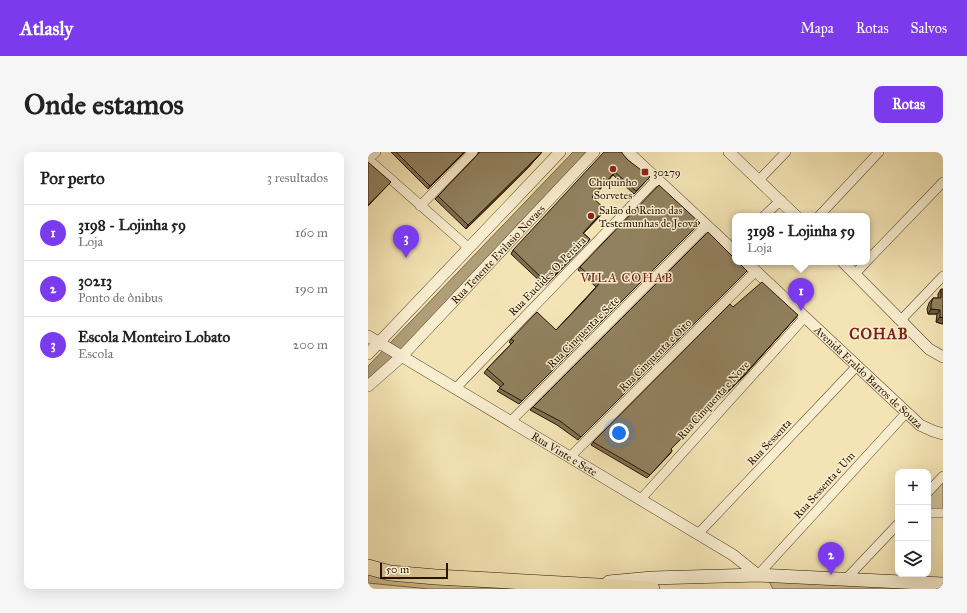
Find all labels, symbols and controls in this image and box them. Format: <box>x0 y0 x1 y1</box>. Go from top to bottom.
text: Atlasly <box>20 17 73 40</box>
text: Mapa <box>800 20 834 37</box>
text: Rotas <box>856 20 889 37</box>
text: Salvos <box>911 20 947 37</box>
button: Rotas <box>874 86 943 123</box>
text: Onde estamos <box>24 87 184 122</box>
marker: Chiquinho Sorvetes <box>608 164 618 174</box>
place label: 30279 <box>653 166 681 179</box>
marker: 30279 <box>640 167 650 177</box>
text: Por perto <box>40 168 105 189</box>
text: 3 resultados <box>267 170 328 186</box>
place label: Chiquinho Sorvetes <box>589 176 638 202</box>
street label: Rua Tenente Evilasio Novaes <box>448 202 548 307</box>
place label: Salão do Reino das Testemunhas de Jeová <box>599 204 698 231</box>
marker: Salão do Reino das Testemunhas de Jeová <box>586 211 596 221</box>
popup <box>732 213 870 265</box>
text: 3198 - Lojinha 59 <box>78 216 186 234</box>
text: 3198 - Lojinha 59 <box>747 222 855 240</box>
text: 1 <box>50 225 56 241</box>
text: 160 m <box>295 225 328 241</box>
pin: 3 <box>393 225 419 258</box>
text: Loja <box>78 234 103 250</box>
street label: Rua Euclides O. Pereira <box>506 234 589 319</box>
text: Loja <box>747 240 772 256</box>
district label: VILA COHAB <box>579 270 674 286</box>
text: 30213 <box>78 272 112 290</box>
pin: 1 <box>788 278 814 311</box>
text: 2 <box>50 281 56 297</box>
text: 190 m <box>295 281 328 297</box>
text: Ponto de ônibus <box>78 290 163 306</box>
street label: Rua Cinquenta e Sete <box>545 294 623 372</box>
street label: Rua Cinquenta e Oito <box>616 316 695 395</box>
street label: Avenida Eraldo Barros de Souza <box>811 323 925 431</box>
district label: COHAB <box>849 325 909 343</box>
text: Escola Monteiro Lobato <box>78 328 230 346</box>
text: 3 <box>50 337 56 353</box>
text: 200 m <box>293 337 328 353</box>
text: Escola <box>78 346 113 362</box>
street label: Rua Cinquenta e Nove <box>675 358 753 443</box>
street label: Rua Sessenta <box>745 416 794 468</box>
your location <box>609 423 629 443</box>
street label: Rua Vinte e Sete <box>529 430 600 479</box>
street label: Rua Sessenta e Um <box>791 449 858 521</box>
map controls <box>895 469 931 577</box>
button: + <box>895 469 931 505</box>
button: − <box>895 505 931 541</box>
button: layers <box>895 541 931 577</box>
pin: 2 <box>818 542 844 575</box>
scale bar <box>380 561 448 580</box>
text: 50 m <box>386 563 409 576</box>

